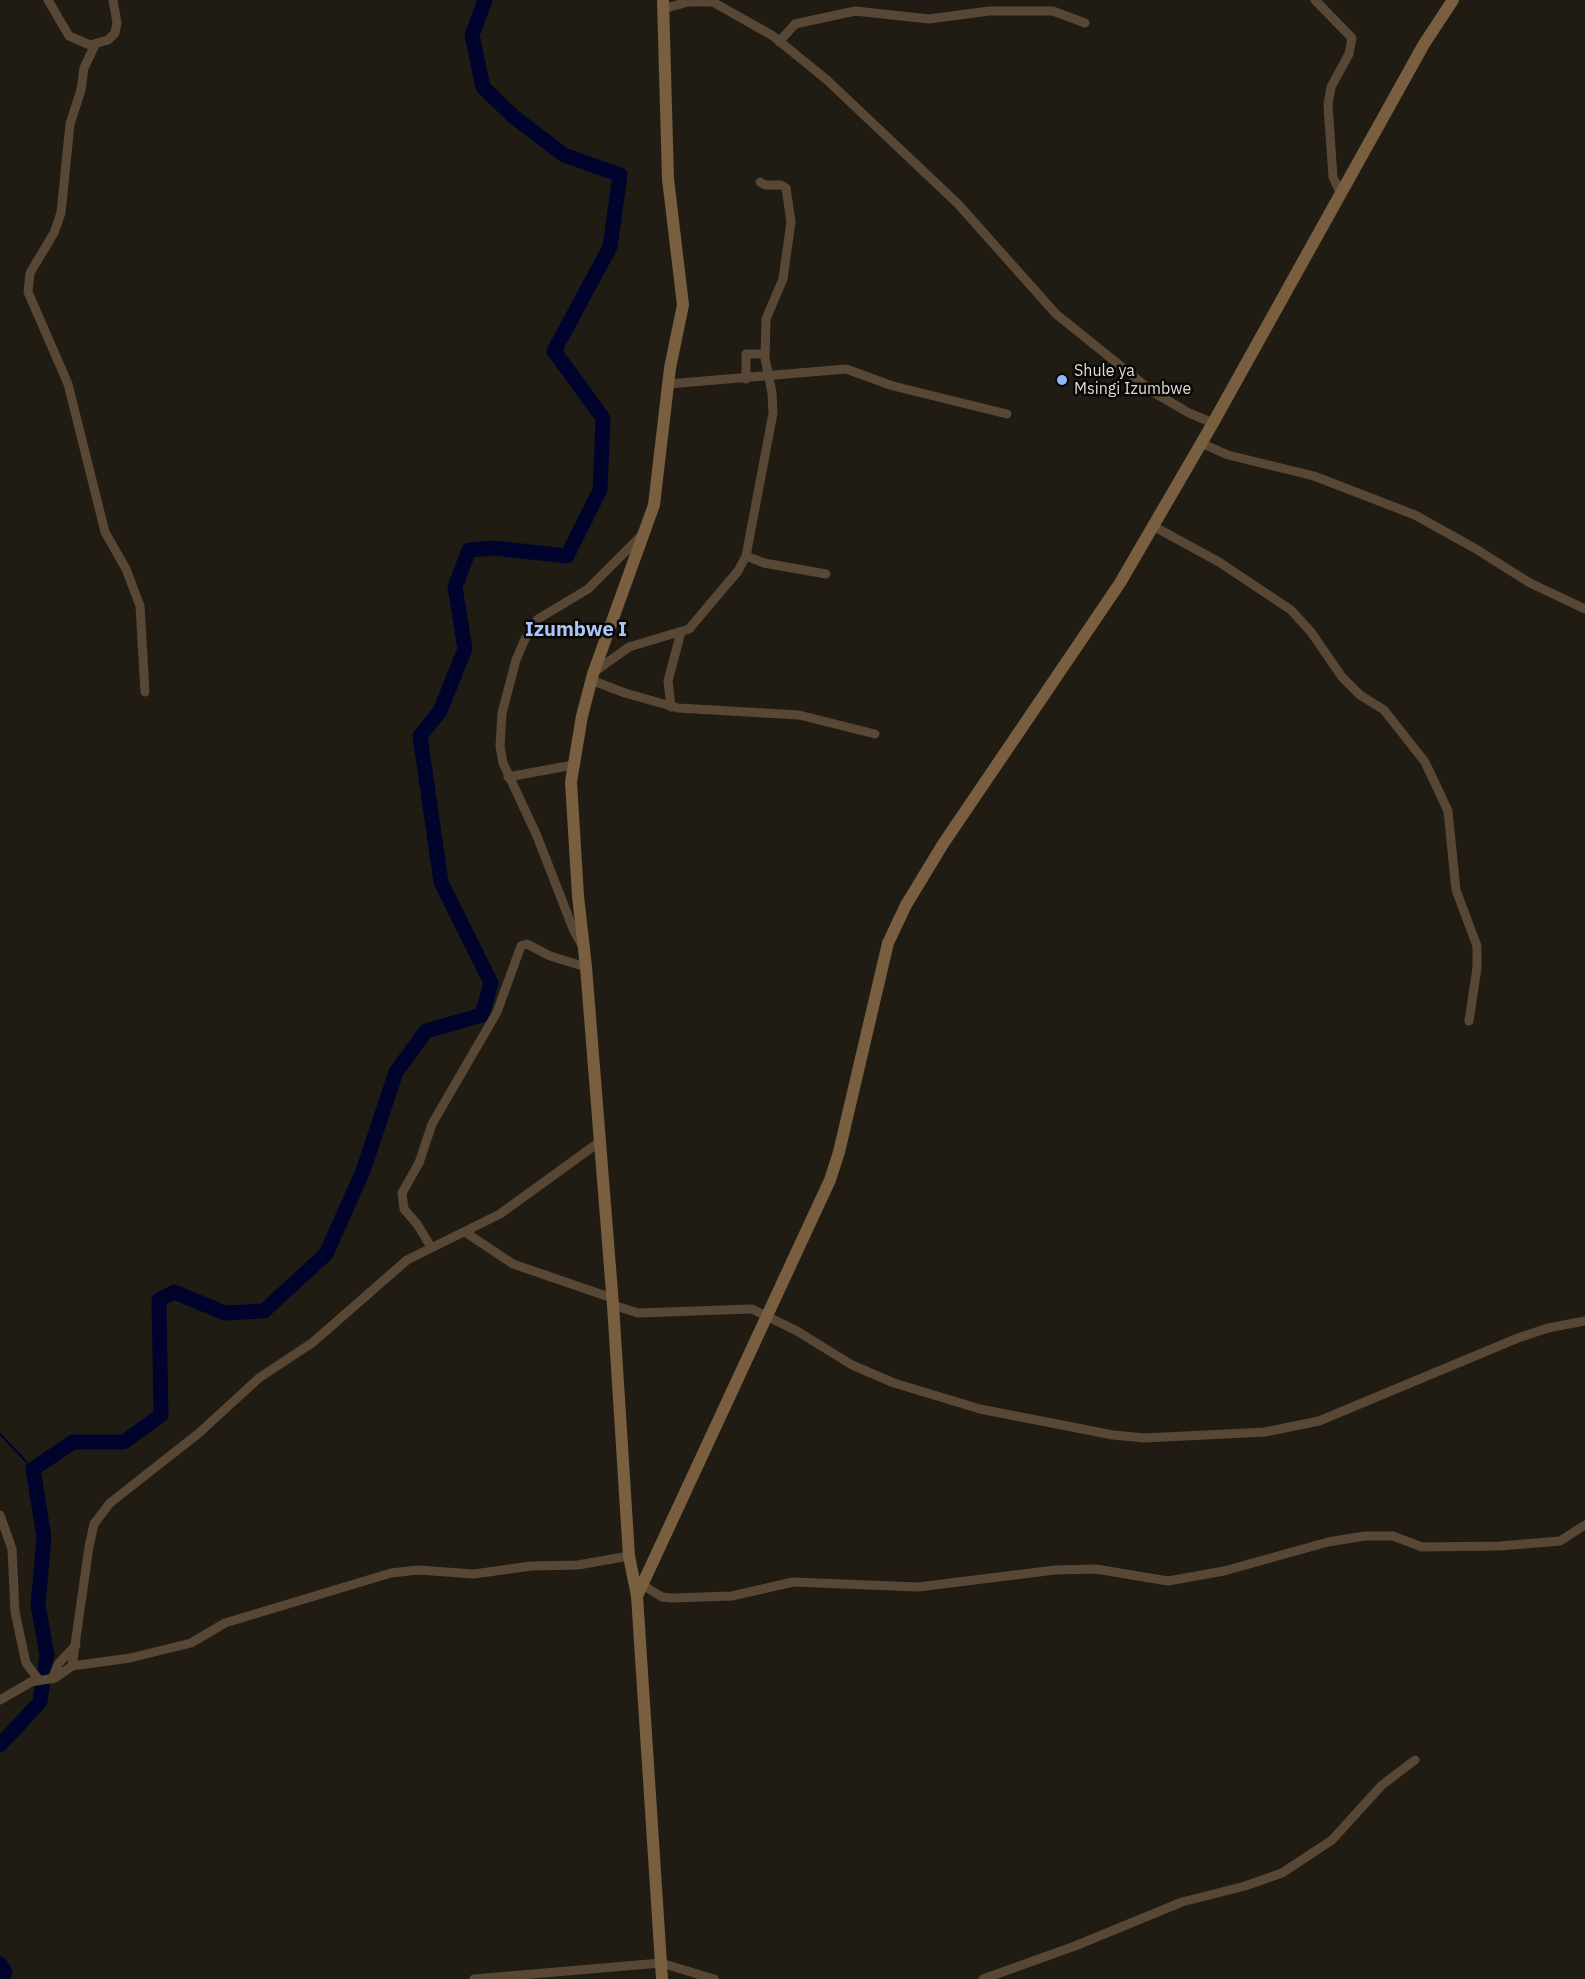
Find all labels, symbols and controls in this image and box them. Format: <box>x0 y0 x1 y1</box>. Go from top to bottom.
place label: Shule ya Msingi Izumbwe <box>1074 361 1191 399</box>
marker: Shule ya Msingi Izumbwe <box>1055 373 1069 387</box>
district label: Izumbwe I <box>525 618 627 642</box>

